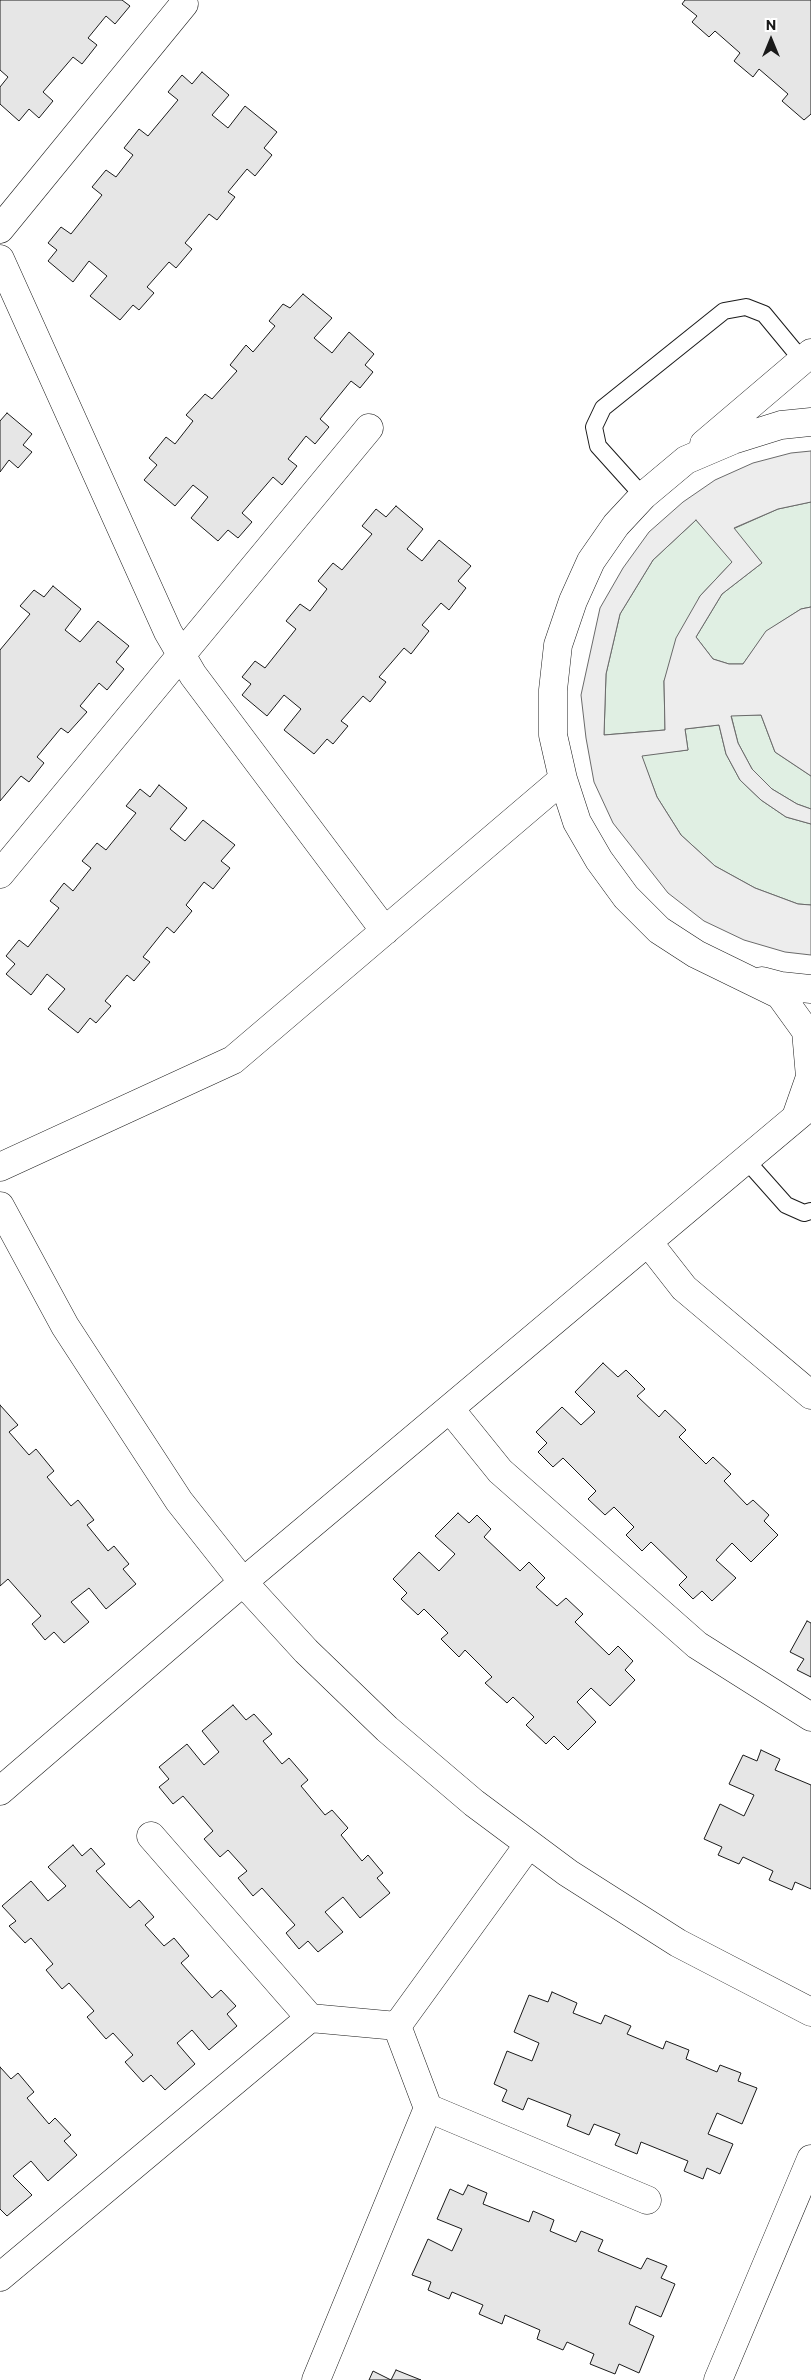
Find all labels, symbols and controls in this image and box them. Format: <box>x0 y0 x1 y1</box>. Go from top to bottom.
north arrow <box>746 15 796 65</box>
text: N <box>766 16 776 33</box>

